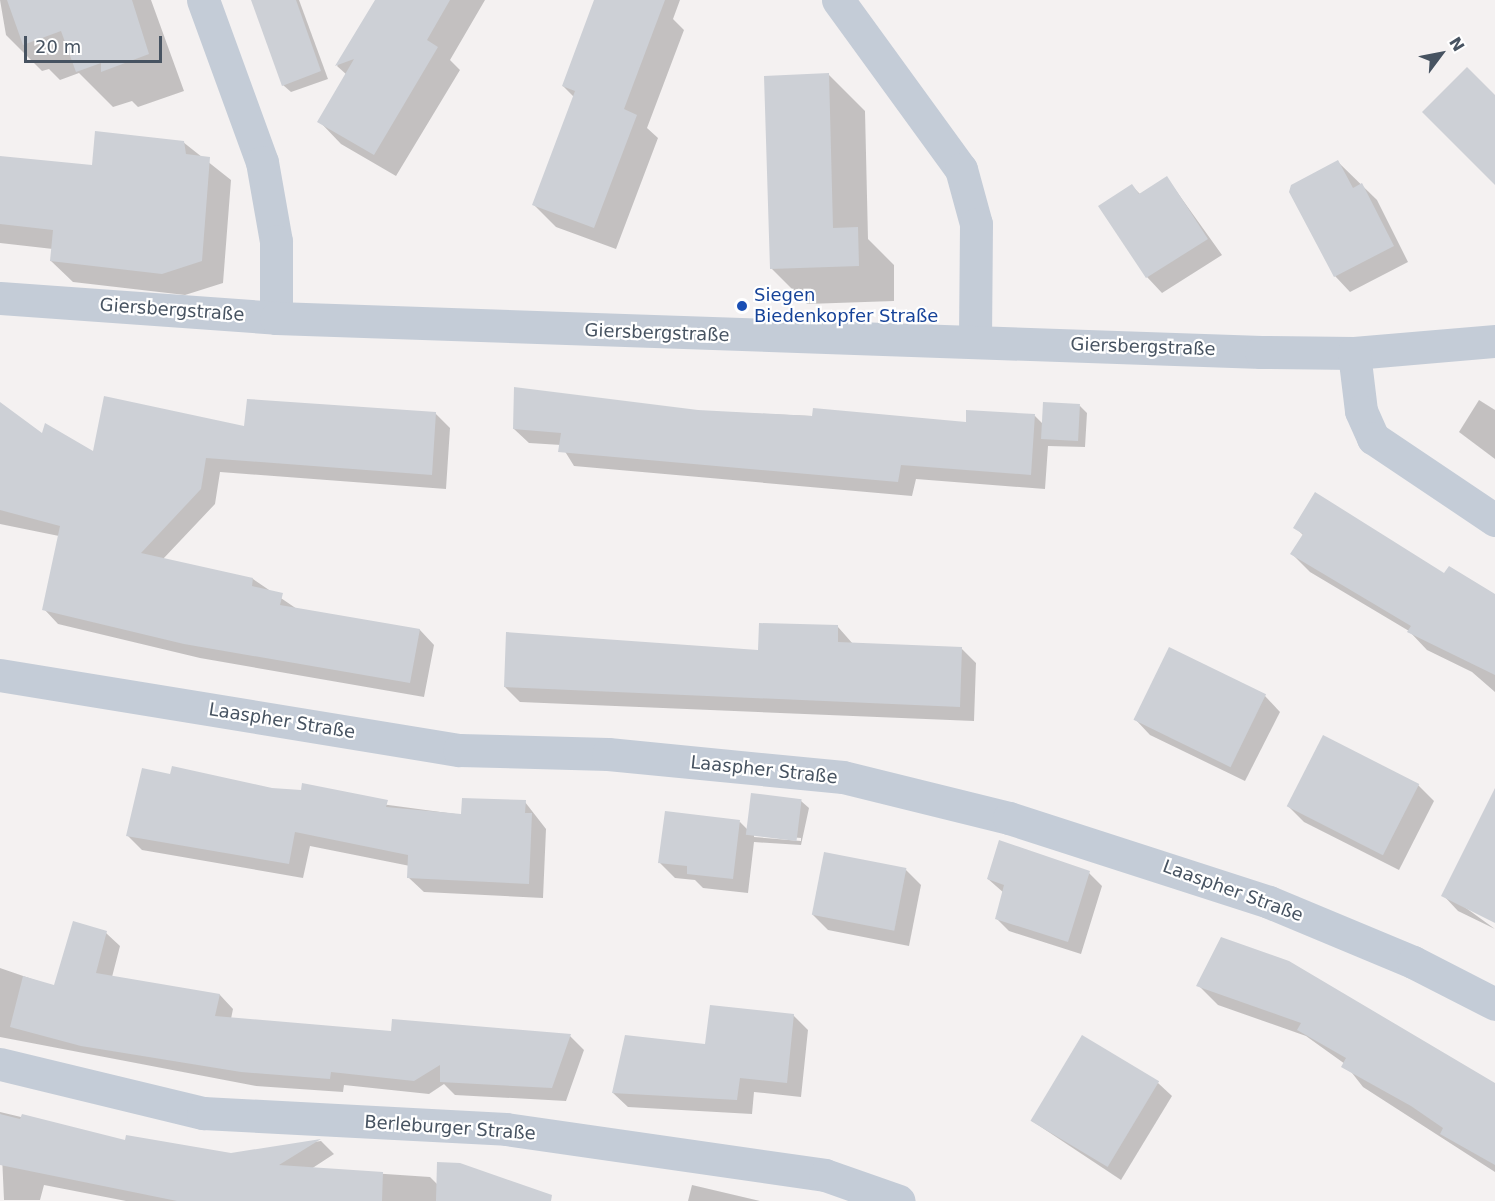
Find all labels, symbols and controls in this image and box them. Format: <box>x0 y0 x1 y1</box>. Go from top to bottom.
scale bar <box>27 24 165 62</box>
north arrow <box>1411 24 1471 84</box>
text: N <box>1445 33 1468 55</box>
text: 20 m <box>35 36 81 57</box>
place label: Siegen Biedenkopfer Straße <box>754 285 938 328</box>
street label: Giersbergstraße <box>99 294 245 326</box>
marker: Siegen Biedenkopfer Straße <box>735 299 749 313</box>
street label: Giersbergstraße <box>584 320 730 346</box>
street label: Giersbergstraße <box>1070 334 1216 360</box>
street label: Laaspher Straße <box>207 699 357 743</box>
street label: Laaspher Straße <box>689 752 839 788</box>
street label: Laaspher Straße <box>1160 856 1306 926</box>
street label: Berleburger Straße <box>364 1111 536 1145</box>

